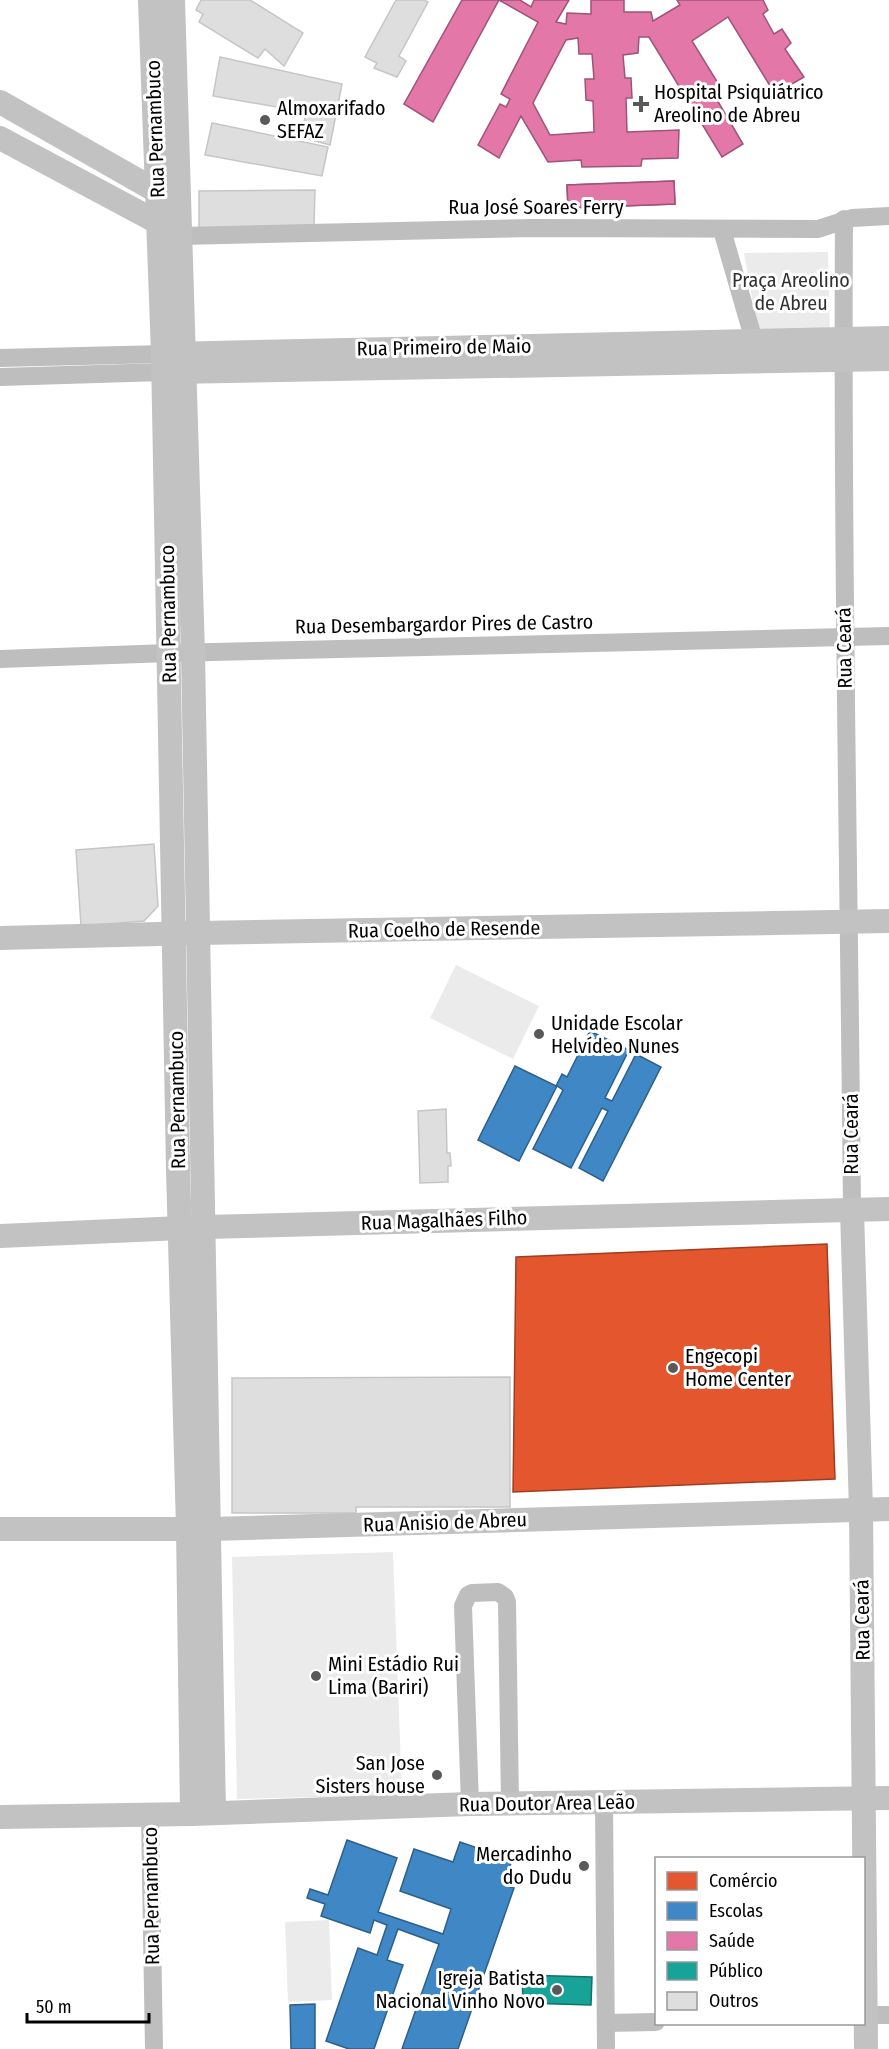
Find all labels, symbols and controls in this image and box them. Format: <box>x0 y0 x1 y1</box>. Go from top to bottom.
street label: Rua Pernambuco <box>141 60 169 198</box>
place label: Hospital Psiquiátrico Areolino de Abreu <box>654 80 824 127</box>
marker: Hospital Psiquiátrico Areolino de Abreu <box>632 95 650 113</box>
place label: Almoxarifado SEFAZ <box>277 96 386 143</box>
marker: Almoxarifado SEFAZ <box>258 113 272 127</box>
street label: Rua José Soares Ferry <box>448 195 624 219</box>
park label: Praça Areolino de Abreu <box>732 268 850 315</box>
street label: Rua Primeiro de Maio <box>356 333 532 361</box>
street label: Rua Pernambuco <box>155 545 181 683</box>
street label: Rua Ceará <box>831 607 857 689</box>
street label: Rua Desembargardor Pires de Castro <box>295 609 593 639</box>
street label: Rua Coelho de Resende <box>348 915 540 943</box>
place label: Unidade Escolar Helvídeo Nunes <box>551 1011 683 1058</box>
marker: Unidade Escolar Helvídeo Nunes <box>532 1027 546 1041</box>
street label: Rua Pernambuco <box>164 1031 190 1169</box>
street label: Rua Ceará <box>839 1093 863 1175</box>
street label: Rua Magalhães Filho <box>360 1205 528 1235</box>
place label: Engecopi Home Center <box>685 1344 791 1391</box>
marker: Engecopi Home Center <box>666 1361 680 1375</box>
street label: Rua Anisio de Abreu <box>363 1507 527 1537</box>
street label: Rua Ceará <box>849 1579 875 1661</box>
place label: Mini Estádio Rui Lima (Bariri) <box>328 1652 459 1699</box>
marker: Mini Estádio Rui Lima (Bariri) <box>309 1669 323 1683</box>
place label: San Jose Sisters house <box>316 1751 425 1798</box>
marker: San Jose Sisters house <box>430 1768 444 1782</box>
street label: Rua Doutor Area Leão <box>459 1789 635 1817</box>
street label: Rua Pernambuco <box>138 1827 164 1965</box>
place label: Mercadinho do Dudu <box>476 1842 572 1889</box>
legend <box>655 1857 865 2025</box>
marker: Mercadinho do Dudu <box>577 1859 591 1873</box>
text: Comércio <box>709 1870 777 1892</box>
text: Escolas <box>709 1900 763 1922</box>
text: Saúde <box>709 1930 755 1952</box>
text: Público <box>709 1960 763 1982</box>
place label: Igreja Batista Nacional Vinho Novo <box>375 1966 545 2013</box>
marker: Igreja Batista Nacional Vinho Novo <box>550 1983 564 1997</box>
scale bar <box>27 1986 148 2024</box>
text: Outros <box>709 1990 759 2012</box>
text: 50 m <box>36 1996 72 2018</box>

